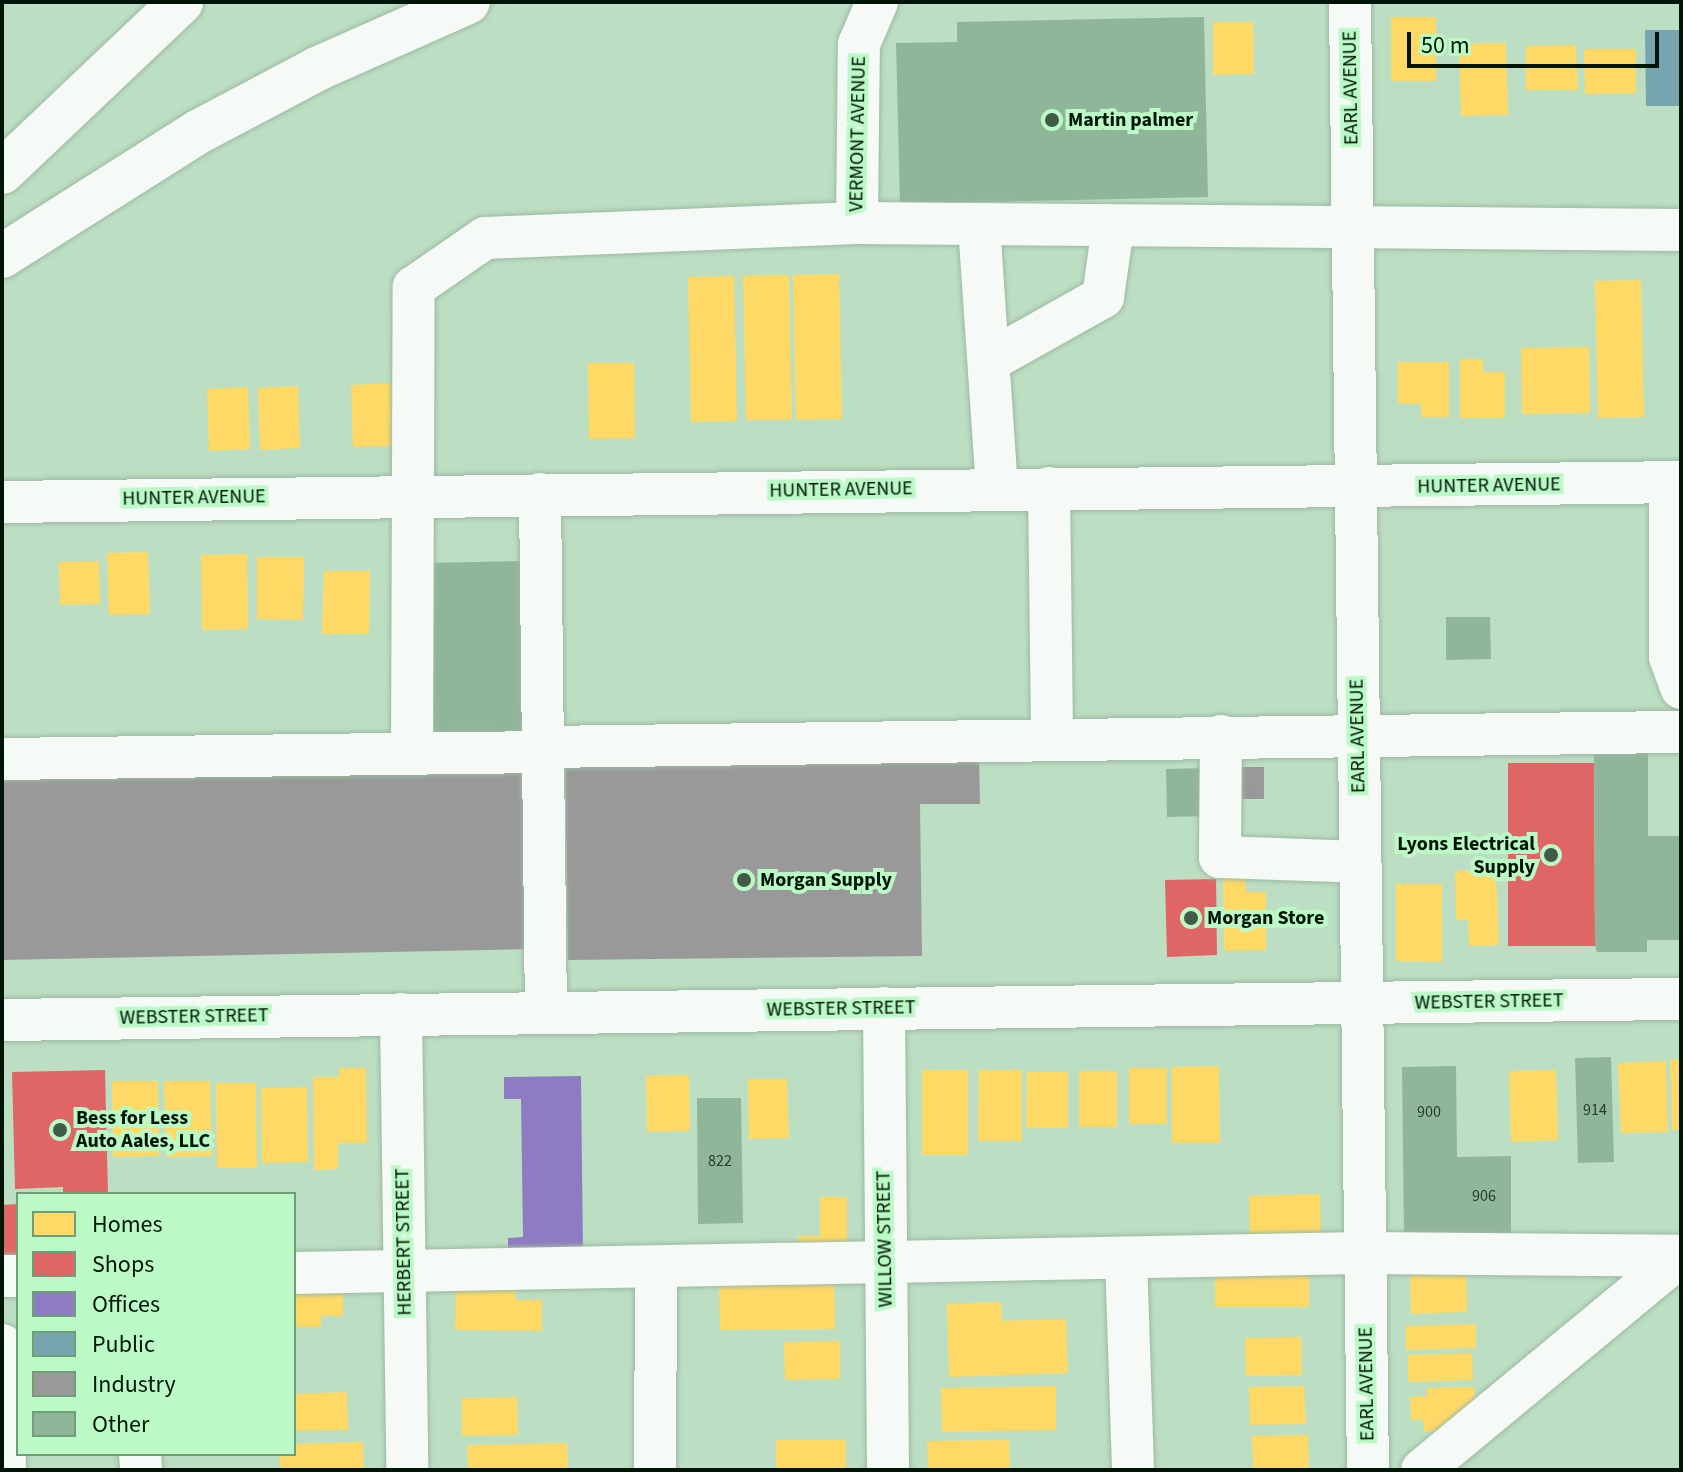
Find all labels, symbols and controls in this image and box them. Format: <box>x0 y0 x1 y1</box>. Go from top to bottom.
scale bar <box>1411 16 1663 66</box>
text: 50 m <box>1421 28 1470 63</box>
street label: EARL AVENUE <box>1338 31 1364 145</box>
street label: VERMONT AVENUE <box>845 56 871 212</box>
place label: Martin palmer <box>1068 108 1193 132</box>
marker: Martin palmer <box>1043 111 1061 129</box>
street label: HUNTER AVENUE <box>1417 473 1561 499</box>
street label: HUNTER AVENUE <box>769 477 913 503</box>
street label: HUNTER AVENUE <box>122 485 266 511</box>
street label: EARL AVENUE <box>1345 679 1371 793</box>
place label: Lyons Electrical Supply <box>1397 832 1535 879</box>
marker: Lyons Electrical Supply <box>1542 846 1560 864</box>
place label: Morgan Supply <box>760 868 892 892</box>
marker: Morgan Supply <box>735 871 753 889</box>
place label: Morgan Store <box>1207 906 1324 930</box>
marker: Morgan Store <box>1182 909 1200 927</box>
street label: WEBSTER STREET <box>1414 989 1564 1015</box>
street label: WEBSTER STREET <box>766 996 916 1022</box>
street label: WEBSTER STREET <box>119 1004 269 1030</box>
house number: 914 <box>1583 1100 1607 1120</box>
house number: 900 <box>1417 1102 1441 1122</box>
place label: Bess for Less Auto Aales, LLC <box>76 1106 210 1153</box>
marker: Bess for Less Auto Aales, LLC <box>51 1121 69 1139</box>
house number: 822 <box>708 1151 732 1171</box>
street label: HERBERT STREET <box>391 1168 417 1316</box>
street label: WILLOW STREET <box>872 1170 898 1308</box>
house number: 906 <box>1472 1186 1496 1206</box>
legend <box>16 1192 296 1456</box>
text: Homes <box>92 1207 163 1242</box>
text: Shops <box>92 1247 154 1282</box>
text: Offices <box>92 1287 160 1322</box>
text: Public <box>92 1327 155 1362</box>
street label: EARL AVENUE <box>1354 1327 1380 1441</box>
text: Industry <box>92 1367 176 1402</box>
text: Other <box>92 1407 149 1442</box>

